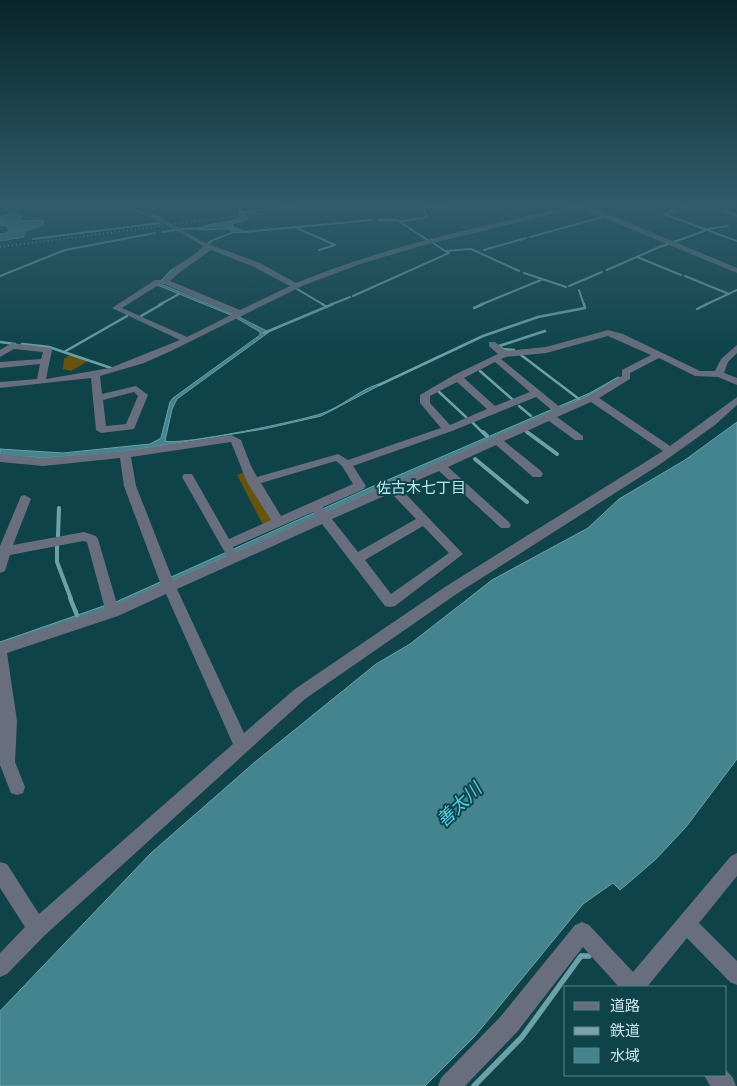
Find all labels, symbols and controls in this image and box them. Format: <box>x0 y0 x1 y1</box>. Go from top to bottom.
district label: 佐古木七丁目 <box>376 478 466 498</box>
water label: 善太川 <box>431 776 488 832</box>
legend <box>564 986 727 1076</box>
text: 道路 <box>610 996 640 1016</box>
text: 鉄道 <box>610 1021 640 1041</box>
text: 水域 <box>610 1046 640 1066</box>

